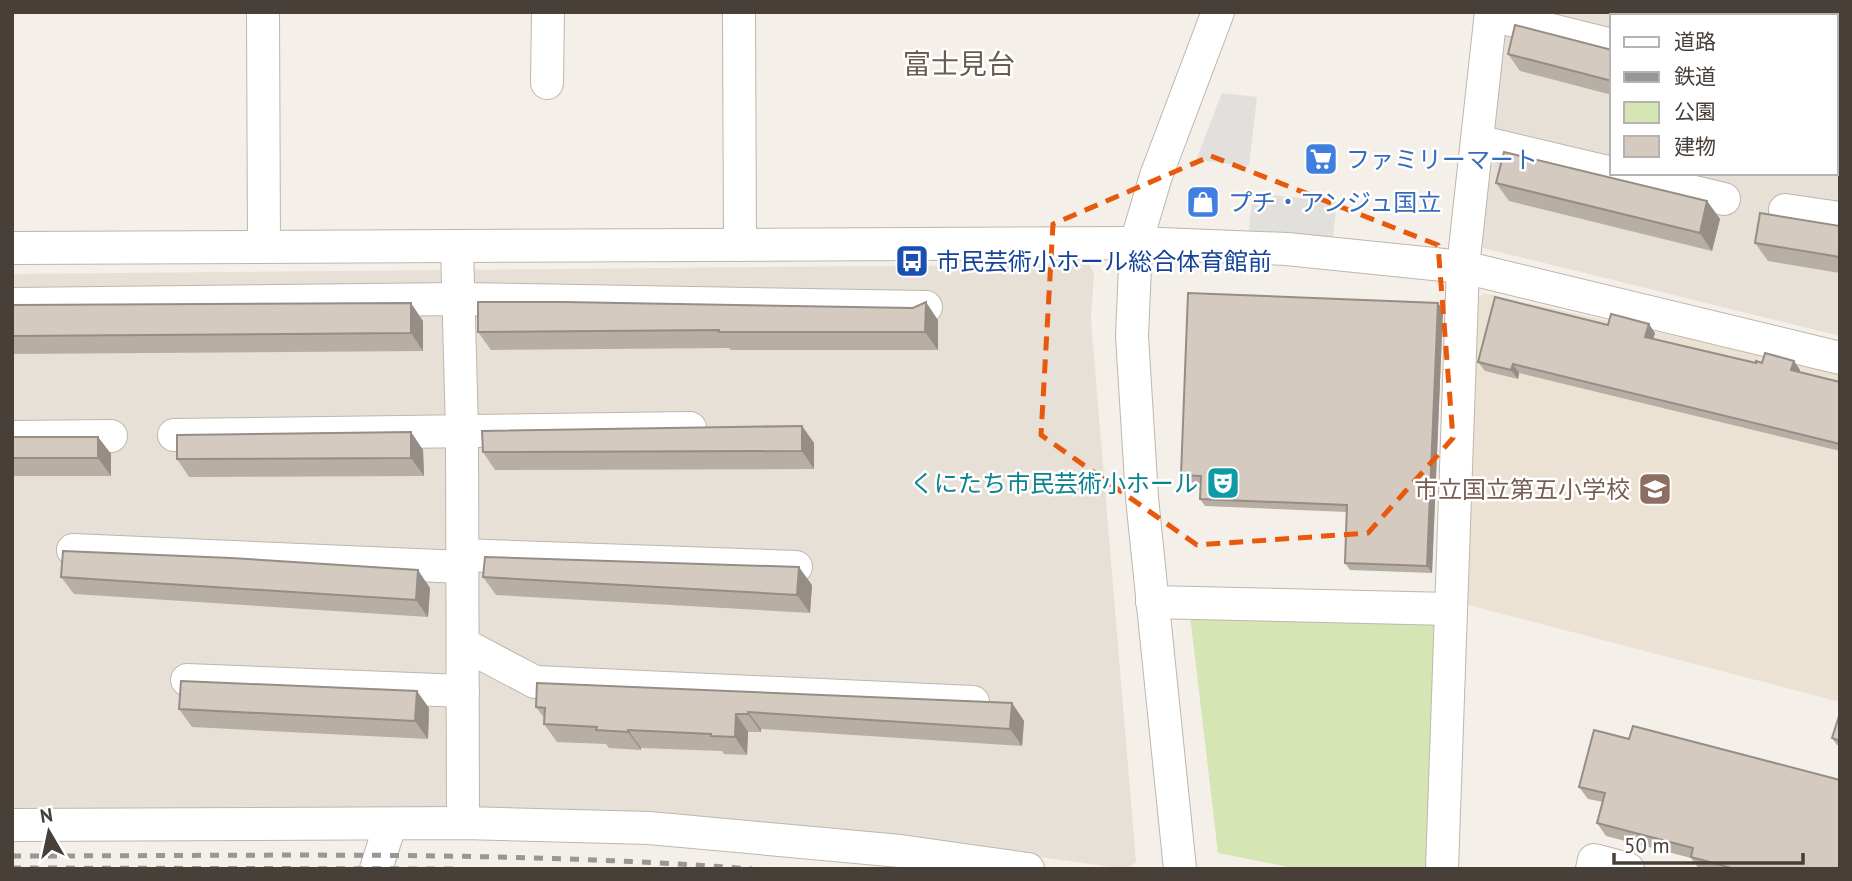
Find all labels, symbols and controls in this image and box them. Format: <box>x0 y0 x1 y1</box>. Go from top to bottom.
legend <box>1610 14 1838 175</box>
text: 道路 <box>1674 28 1716 55</box>
district label: 富士見台 <box>903 45 1015 82</box>
text: 鉄道 <box>1674 63 1716 90</box>
text: 公園 <box>1674 98 1716 125</box>
text: 建物 <box>1674 133 1716 160</box>
supermarket icon: ファミリーマート <box>1302 140 1340 178</box>
place label: ファミリーマート <box>1346 144 1538 175</box>
shop icon: プチ・アンジュ国立 <box>1184 183 1222 221</box>
place label: プチ・アンジュ国立 <box>1228 187 1441 218</box>
bus stop icon: 市民芸術小ホール総合体育館前 <box>893 242 931 280</box>
place label: 市民芸術小ホール総合体育館前 <box>936 246 1272 277</box>
theatre icon: くにたち市民芸術小ホール <box>1204 464 1242 502</box>
place label: くにたち市民芸術小ホール <box>910 468 1198 499</box>
school or university icon: 市立国立第五小学校 <box>1636 470 1674 508</box>
place label: 市立国立第五小学校 <box>1414 474 1630 505</box>
north arrow <box>14 797 84 867</box>
text: N <box>38 802 54 828</box>
scale bar <box>1614 822 1803 866</box>
text: 50 m <box>1624 832 1670 859</box>

